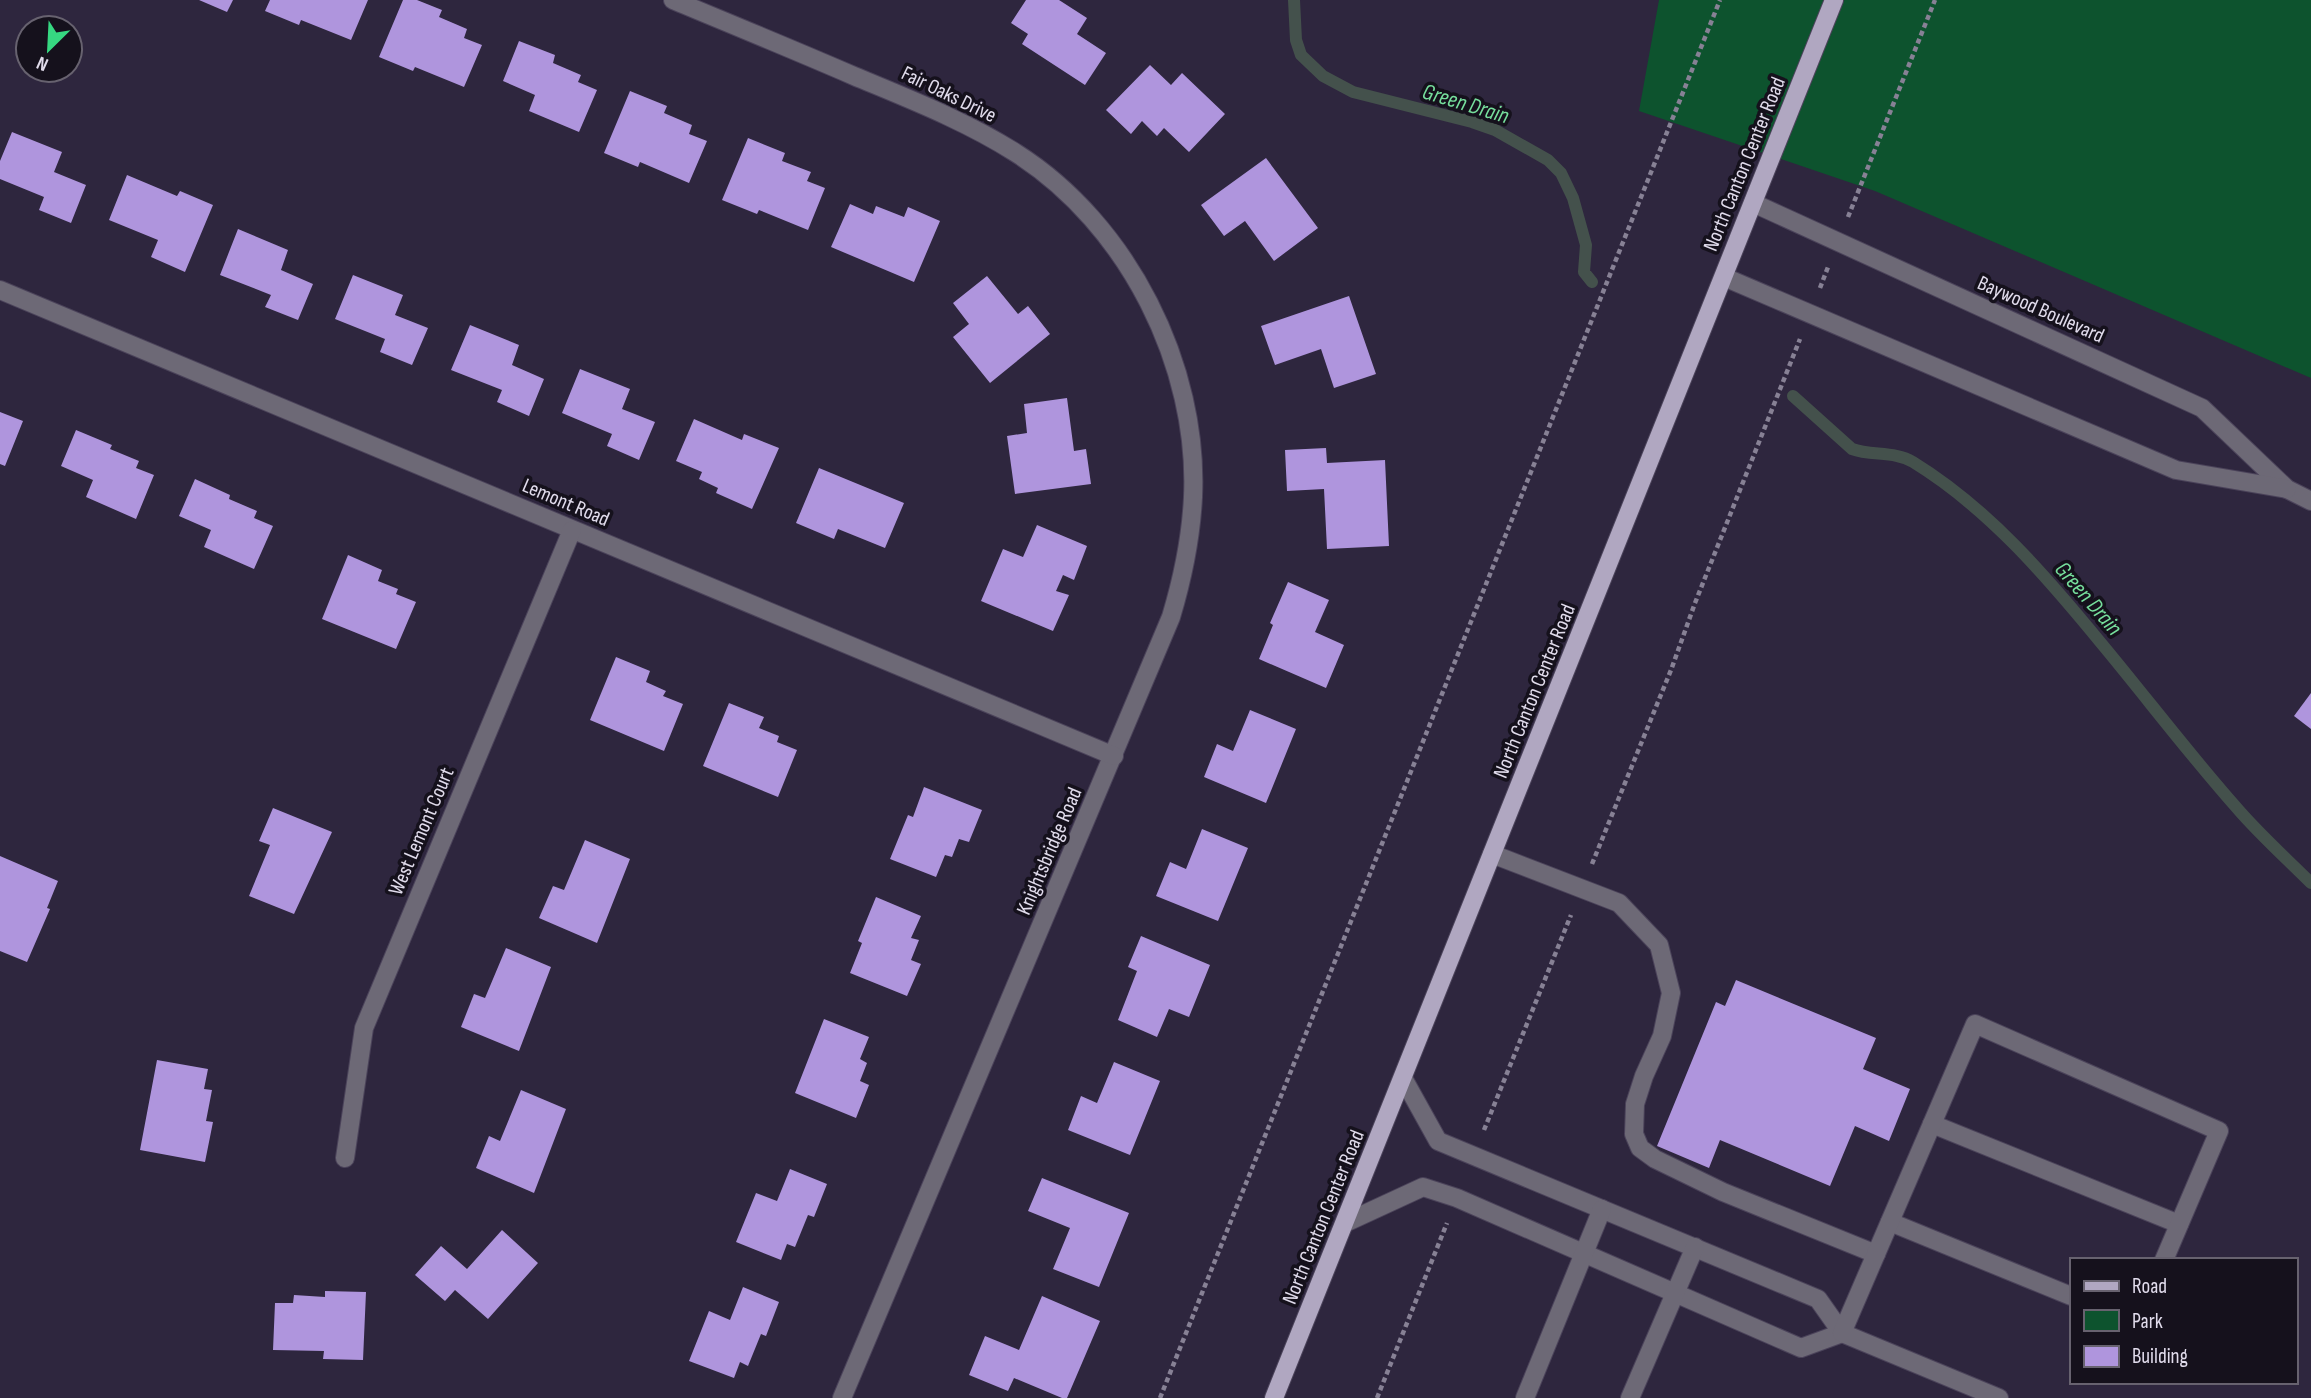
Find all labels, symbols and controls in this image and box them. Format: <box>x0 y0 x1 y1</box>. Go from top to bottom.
north arrow <box>14 14 84 84</box>
text: N <box>33 51 52 76</box>
street label: Fair Oaks Drive <box>897 61 1000 128</box>
street label: North Canton Center Road <box>1698 74 1791 255</box>
water label: Green Drain <box>1419 78 1513 130</box>
street label: Baywood Boulevard <box>1974 270 2108 349</box>
street label: Lemont Road <box>519 473 613 532</box>
water label: Green Drain <box>2048 556 2128 642</box>
street label: North Canton Center Road <box>1488 601 1581 782</box>
street label: West Lemont Court <box>383 764 460 899</box>
street label: Knightsbridge Road <box>1011 784 1088 919</box>
street label: North Canton Center Road <box>1277 1127 1370 1308</box>
legend <box>2070 1258 2297 1384</box>
text: Road <box>2132 1274 2167 1299</box>
text: Park <box>2132 1309 2163 1334</box>
text: Building <box>2132 1344 2188 1369</box>

